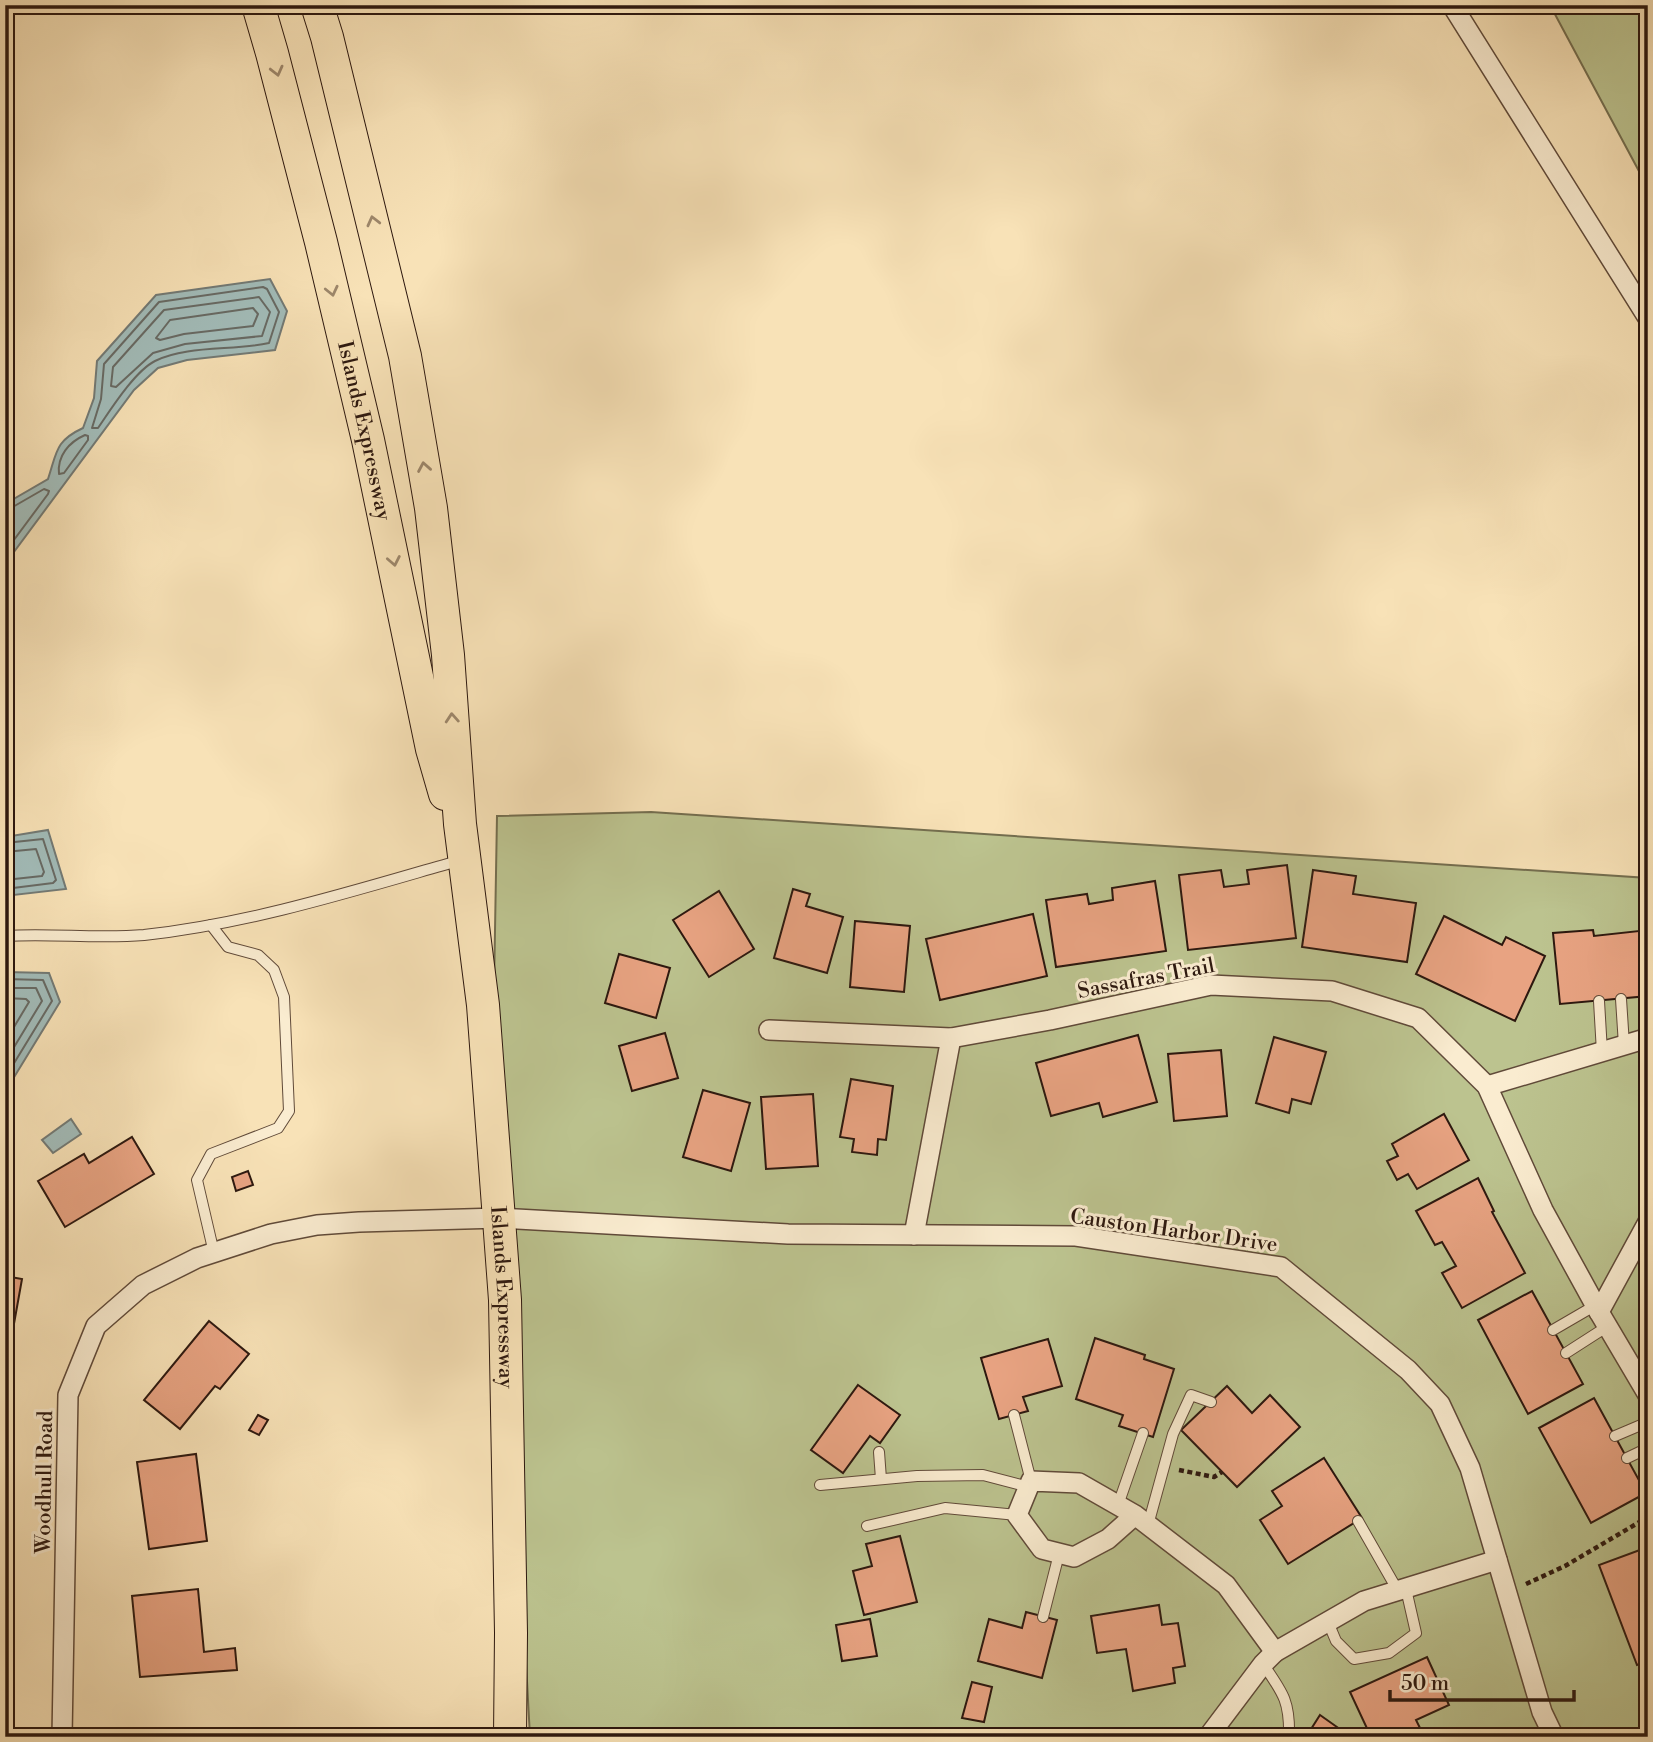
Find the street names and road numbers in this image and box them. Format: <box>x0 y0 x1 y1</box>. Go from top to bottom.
street label: Islands Expressway <box>331 339 396 524</box>
street label: Sassafras Trail <box>1075 953 1217 1005</box>
street label: Causton Harbor Drive <box>1068 1204 1279 1258</box>
street label: Islands Expressway <box>484 1205 519 1390</box>
street label: Woodhull Road <box>31 1410 59 1555</box>

